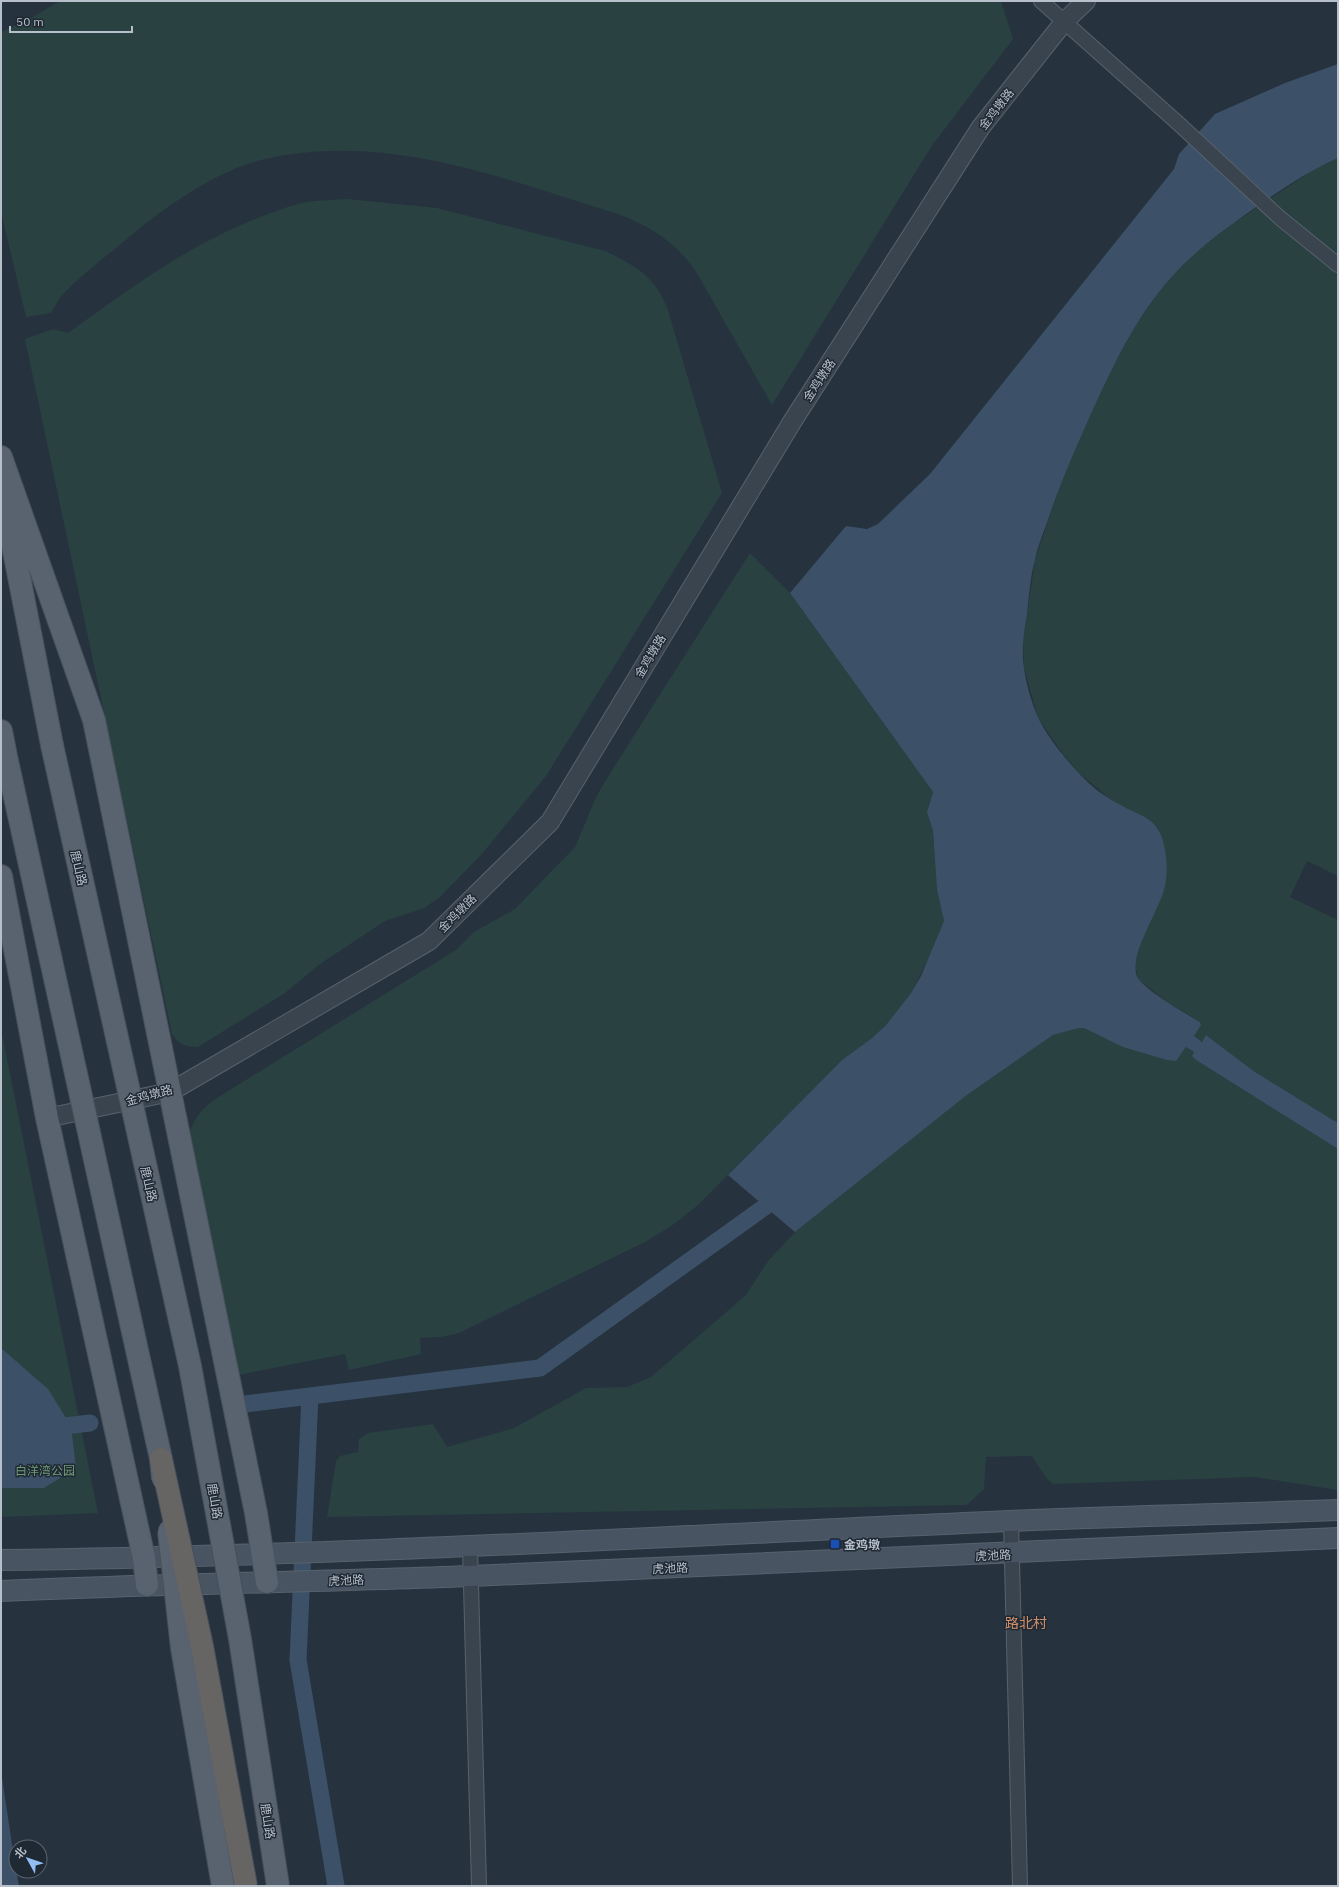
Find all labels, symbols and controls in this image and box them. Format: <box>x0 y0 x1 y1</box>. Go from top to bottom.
scale bar <box>10 8 132 34</box>
text: 50 m <box>16 14 44 29</box>
street label: 金鸡墩路 <box>975 85 1017 133</box>
street label: 金鸡墩路 <box>800 356 838 404</box>
street label: 金鸡墩路 <box>631 632 669 680</box>
street label: 鹿山路 <box>68 849 90 887</box>
street label: 金鸡墩路 <box>435 891 479 935</box>
street label: 金鸡墩路 <box>124 1082 174 1108</box>
street label: 鹿山路 <box>138 1165 160 1203</box>
park label: 白洋湾公园 <box>15 1463 75 1478</box>
street label: 鹿山路 <box>204 1482 226 1520</box>
place label: 金鸡墩 <box>844 1537 880 1552</box>
marker: 金鸡墩 <box>829 1538 841 1550</box>
street label: 虎池路 <box>975 1547 1011 1563</box>
street label: 虎池路 <box>652 1560 688 1576</box>
street label: 虎池路 <box>328 1572 364 1588</box>
district label: 路北村 <box>1005 1614 1047 1632</box>
street label: 鹿山路 <box>258 1802 278 1840</box>
north arrow <box>8 1839 48 1879</box>
text: 北 <box>11 1844 29 1861</box>

